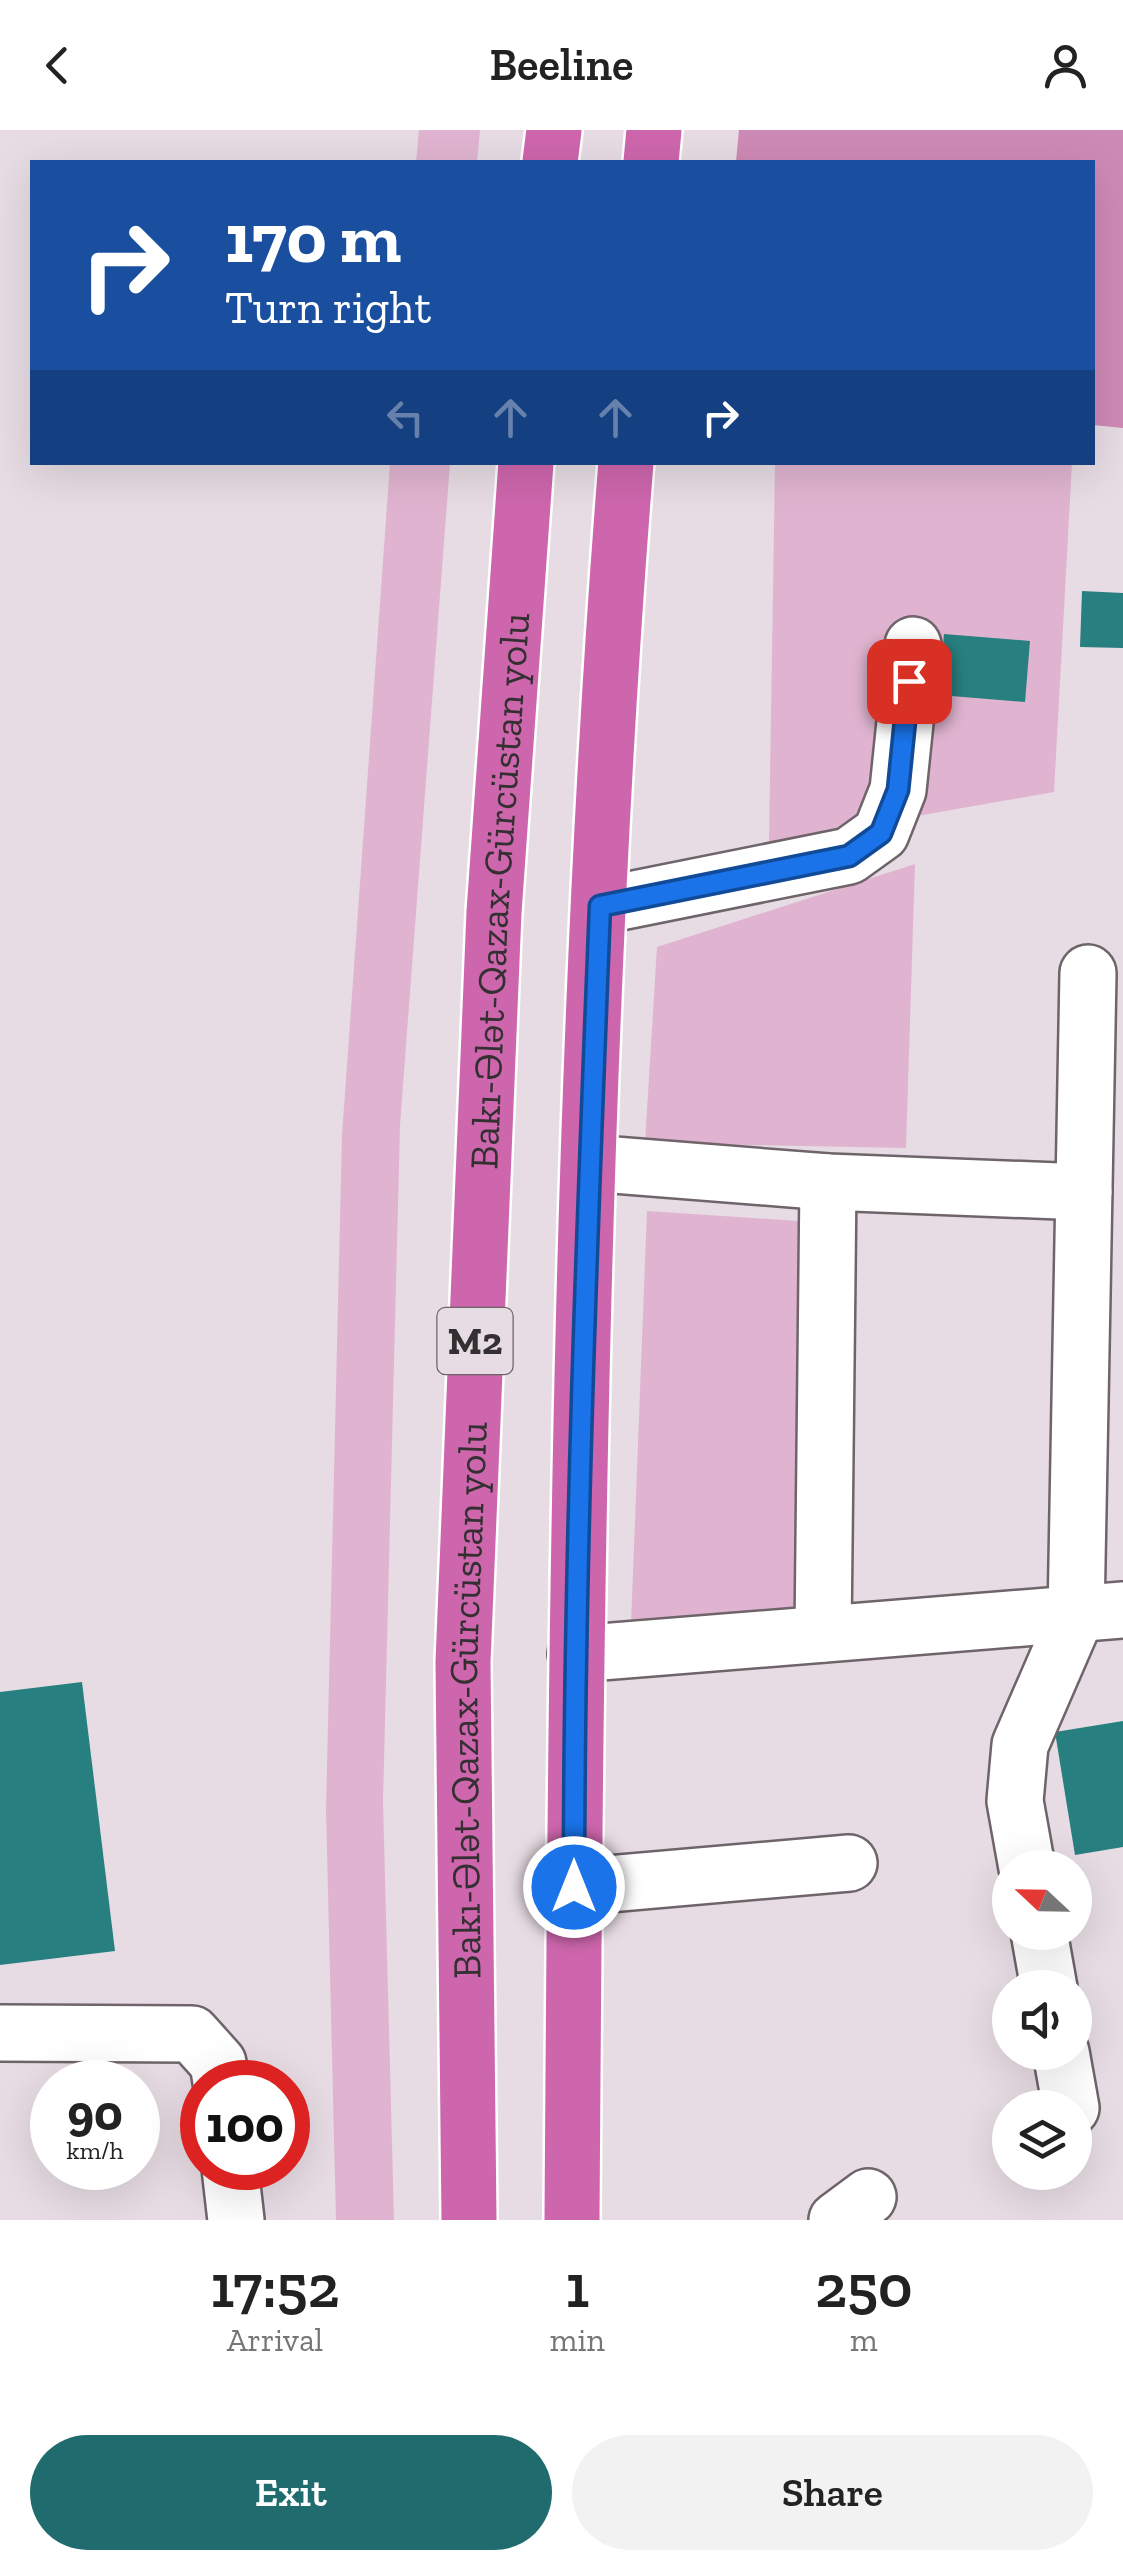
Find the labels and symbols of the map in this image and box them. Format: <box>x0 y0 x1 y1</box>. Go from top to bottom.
street label: Bakı-Ələt-Qazax-Gürcüstan yolu <box>459 611 539 1170</box>
pin <box>867 639 952 724</box>
road number: M2 <box>438 1308 512 1374</box>
street label: Bakı-Ələt-Qazax-Gürcüstan yolu <box>439 1420 497 1979</box>
position arrow <box>522 1835 626 1939</box>
north arrow <box>992 1850 1092 1950</box>
speed limit sign: 100 <box>180 2060 310 2190</box>

